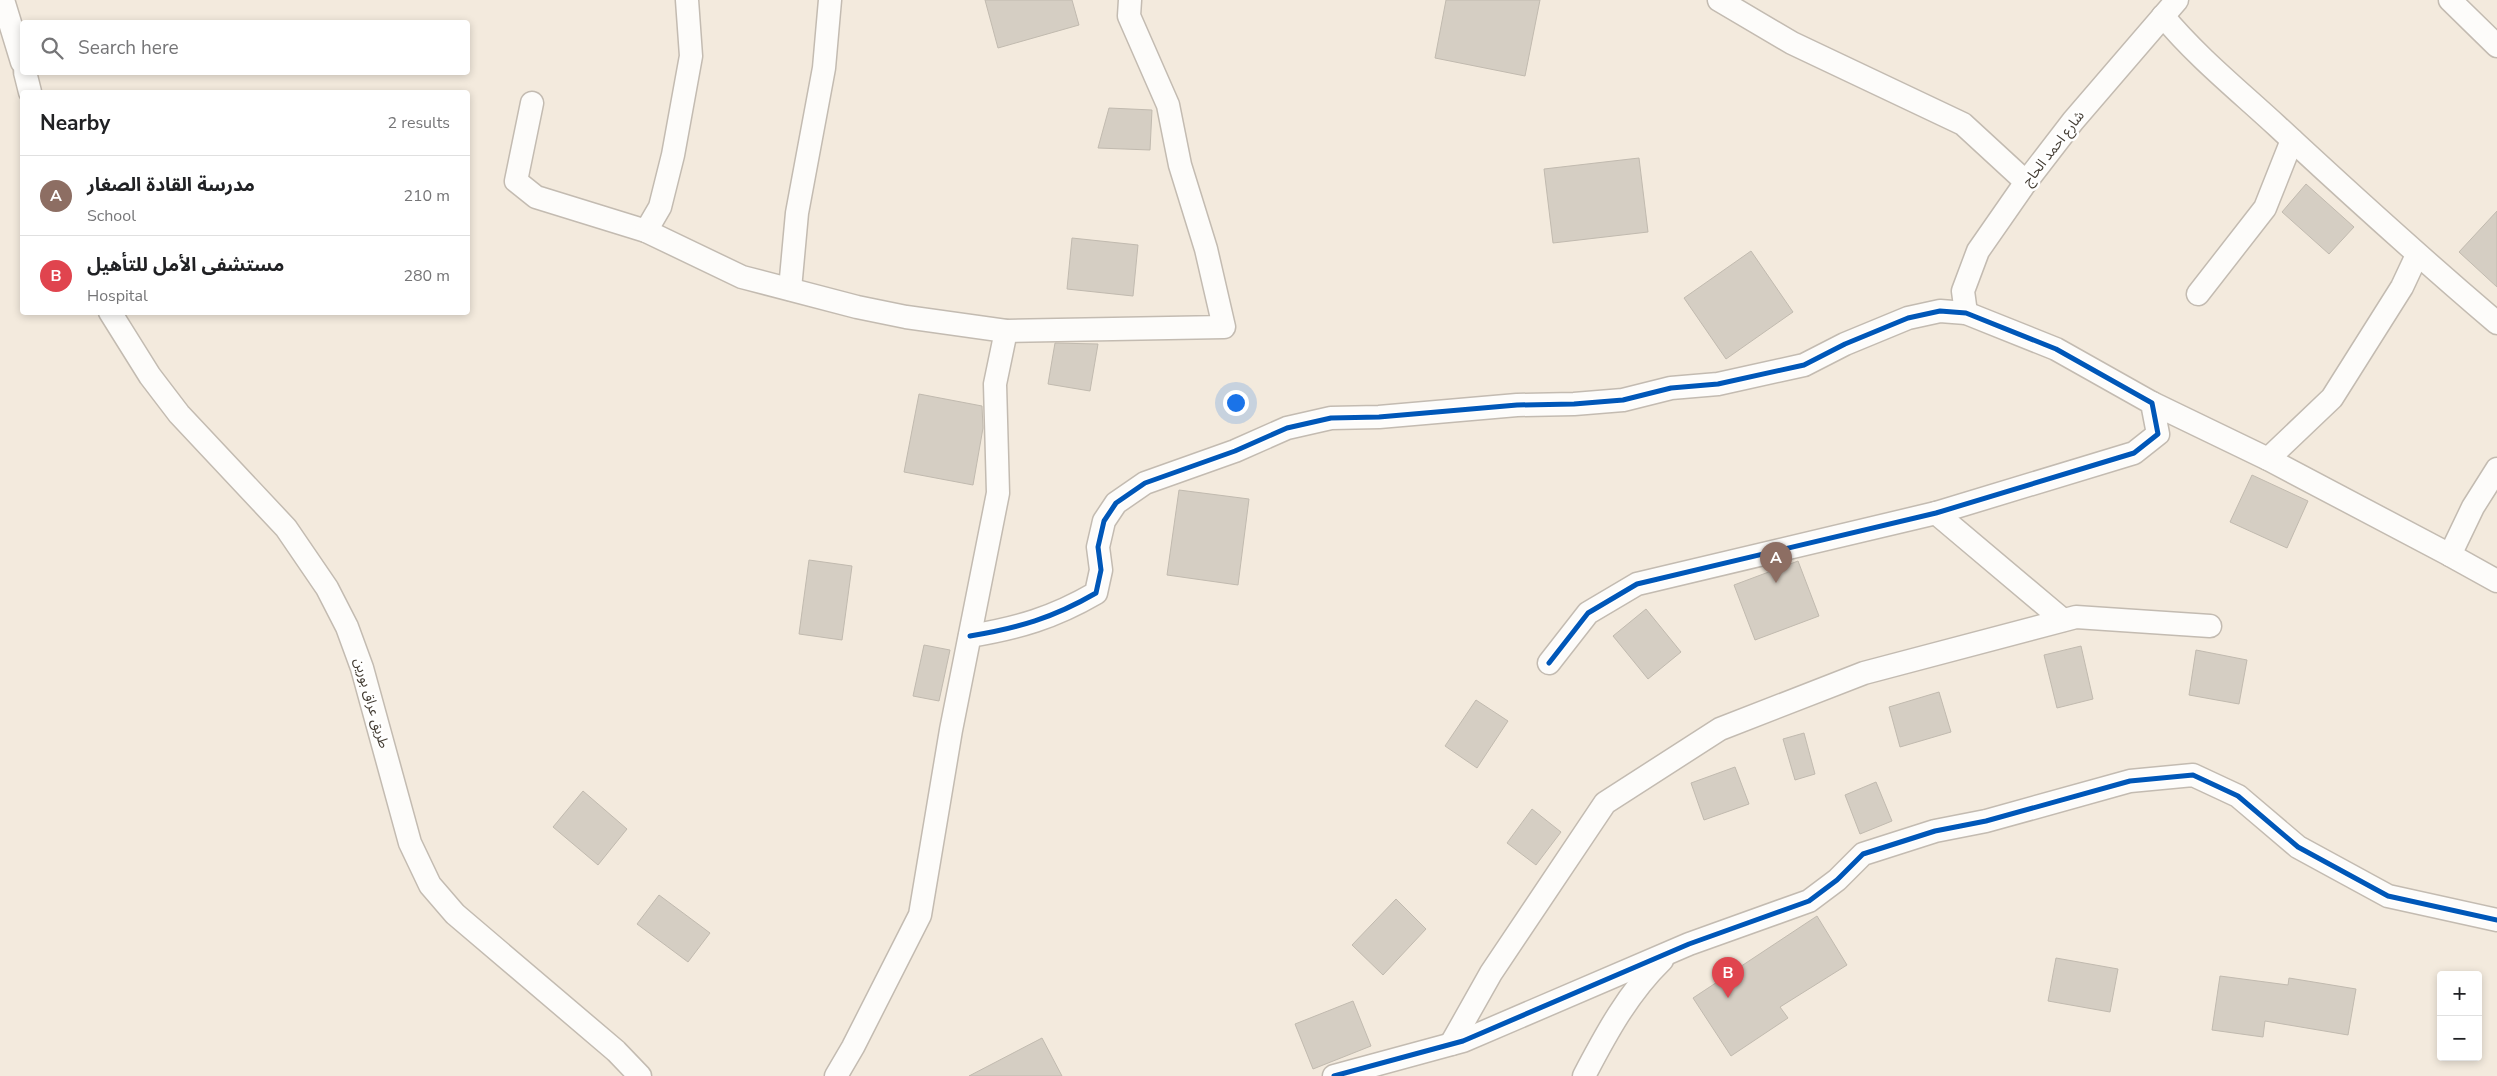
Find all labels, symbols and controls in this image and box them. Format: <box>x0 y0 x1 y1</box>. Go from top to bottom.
search box <box>20 20 470 75</box>
icon: search <box>38 34 66 62</box>
text: Search here <box>78 35 179 61</box>
street label: شارع احمد الحاج <box>2018 107 2090 190</box>
text: Nearby <box>40 109 110 137</box>
text: 2 results <box>388 112 450 134</box>
text: مدرسة القادة الصغار <box>87 172 255 198</box>
text: A <box>50 185 62 207</box>
text: 210 m <box>403 185 450 207</box>
text: School <box>87 205 136 227</box>
text: مستشفى الأمل للتأهيل <box>87 252 284 278</box>
text: B <box>50 265 62 287</box>
text: 280 m <box>403 265 450 287</box>
text: Hospital <box>87 285 148 307</box>
your location <box>1223 390 1249 416</box>
pin: A <box>1760 542 1792 583</box>
street label: طريق عراق بورين <box>350 656 393 751</box>
pin: B <box>1712 957 1744 998</box>
map controls <box>2437 971 2482 1061</box>
button: + <box>2437 971 2482 1016</box>
button: − <box>2437 1016 2482 1061</box>

